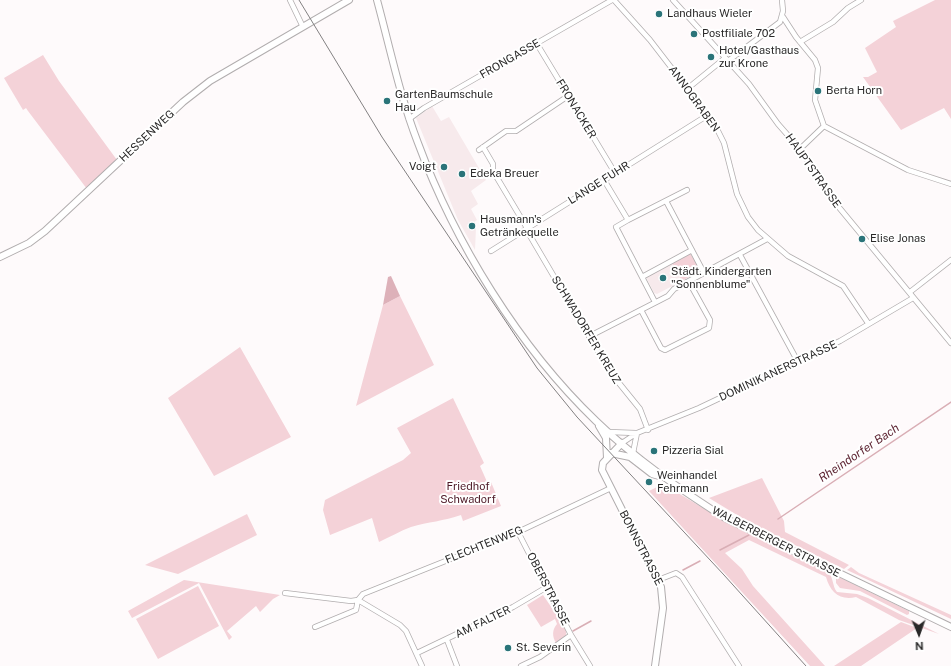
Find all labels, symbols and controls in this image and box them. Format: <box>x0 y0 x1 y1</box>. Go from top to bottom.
place label: Landhaus Wieler <box>667 7 752 21</box>
marker: Landhaus Wieler <box>654 9 664 19</box>
place label: Postfiliale 702 <box>702 27 775 41</box>
marker: Postfiliale 702 <box>689 29 699 39</box>
street label: FRONGASSE <box>477 36 543 82</box>
place label: Hotel/Gasthaus zur Krone <box>719 44 799 70</box>
marker: Hotel/Gasthaus zur Krone <box>706 52 716 62</box>
street label: ANNOGRABEN <box>666 63 722 135</box>
street label: FRONACKER <box>553 77 599 141</box>
place label: Berta Horn <box>826 84 882 98</box>
marker: Berta Horn <box>813 86 823 96</box>
place label: GartenBaumschule Hau <box>395 88 493 114</box>
marker: GartenBaumschule Hau <box>382 96 392 106</box>
street label: HESSENWEG <box>117 107 177 165</box>
street label: HAUPTSTRASSE <box>782 131 844 211</box>
street label: LANGE FUHR <box>566 159 632 207</box>
place label: Voigt <box>409 160 436 174</box>
marker: Voigt <box>439 162 449 172</box>
place label: Edeka Breuer <box>470 167 539 181</box>
marker: Edeka Breuer <box>457 169 467 179</box>
place label: Hausmann's Getränkequelle <box>480 213 559 239</box>
marker: Hausmann's Getränkequelle <box>467 221 477 231</box>
place label: Elise Jonas <box>870 232 926 246</box>
marker: Elise Jonas <box>857 234 867 244</box>
place label: Städt. Kindergarten "Sonnenblume" <box>671 265 772 291</box>
marker: Städt. Kindergarten "Sonnenblume" <box>658 273 668 283</box>
street label: SCHWADORFER KREUZ <box>549 274 623 386</box>
street label: DOMINIKANERSTRASSE <box>717 338 839 404</box>
water label: Rheindorfer Bach <box>816 421 902 485</box>
place label: Pizzeria Sial <box>662 444 724 458</box>
marker: Pizzeria Sial <box>649 446 659 456</box>
place label: Weinhandel Fehrmann <box>657 469 717 495</box>
marker: Weinhandel Fehrmann <box>644 477 654 487</box>
park label: Friedhof Schwadorf <box>440 480 496 506</box>
street label: WALBERBERGER STRASSE <box>710 504 842 580</box>
street label: BONNSTRASSE <box>616 508 666 588</box>
street label: FLECHTENWEG <box>443 523 525 567</box>
street label: OBERSTRASSE <box>524 550 572 628</box>
street label: AM FALTER <box>453 603 513 641</box>
north arrow <box>899 614 939 654</box>
text: N <box>915 640 924 652</box>
place label: St. Severin <box>516 641 571 655</box>
marker: St. Severin <box>503 643 513 653</box>

